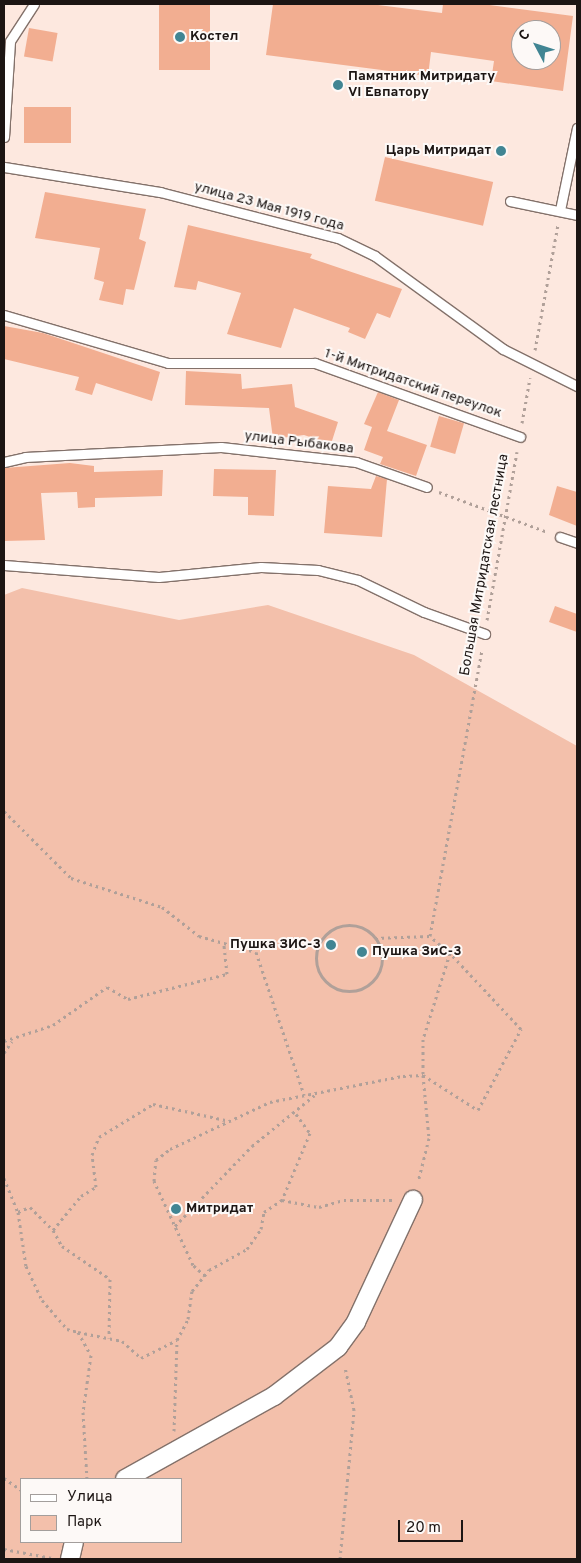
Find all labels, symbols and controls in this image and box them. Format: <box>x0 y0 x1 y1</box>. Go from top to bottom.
north arrow <box>511 20 561 70</box>
text: С <box>515 27 534 45</box>
place label: Костел <box>190 29 238 45</box>
marker: Костел <box>174 31 186 43</box>
place label: Памятник Митридату VI Евпатору <box>348 69 495 102</box>
marker: Памятник Митридату VI Евпатору <box>332 79 344 91</box>
place label: Царь Митридат <box>386 143 491 159</box>
marker: Царь Митридат <box>495 145 507 157</box>
street label: улица 23 Мая 1919 года <box>192 179 346 235</box>
street label: 1-й Митридатский переулок <box>322 346 504 422</box>
street label: улица Рыбакова <box>243 428 355 458</box>
street label: Большая Митридатская лестница <box>457 453 513 677</box>
place label: Пушка ЗИС-3 <box>230 937 321 953</box>
marker: Пушка ЗИС-3 <box>325 939 337 951</box>
place label: Пушка ЗиС-3 <box>372 944 462 960</box>
marker: Пушка ЗиС-3 <box>356 946 368 958</box>
place label: Митридат <box>186 1201 253 1217</box>
marker: Митридат <box>170 1203 182 1215</box>
legend <box>20 1478 182 1543</box>
text: Улица <box>67 1488 112 1507</box>
scale bar <box>401 1510 466 1542</box>
text: Парк <box>67 1513 102 1532</box>
text: 20 m <box>406 1519 441 1538</box>

